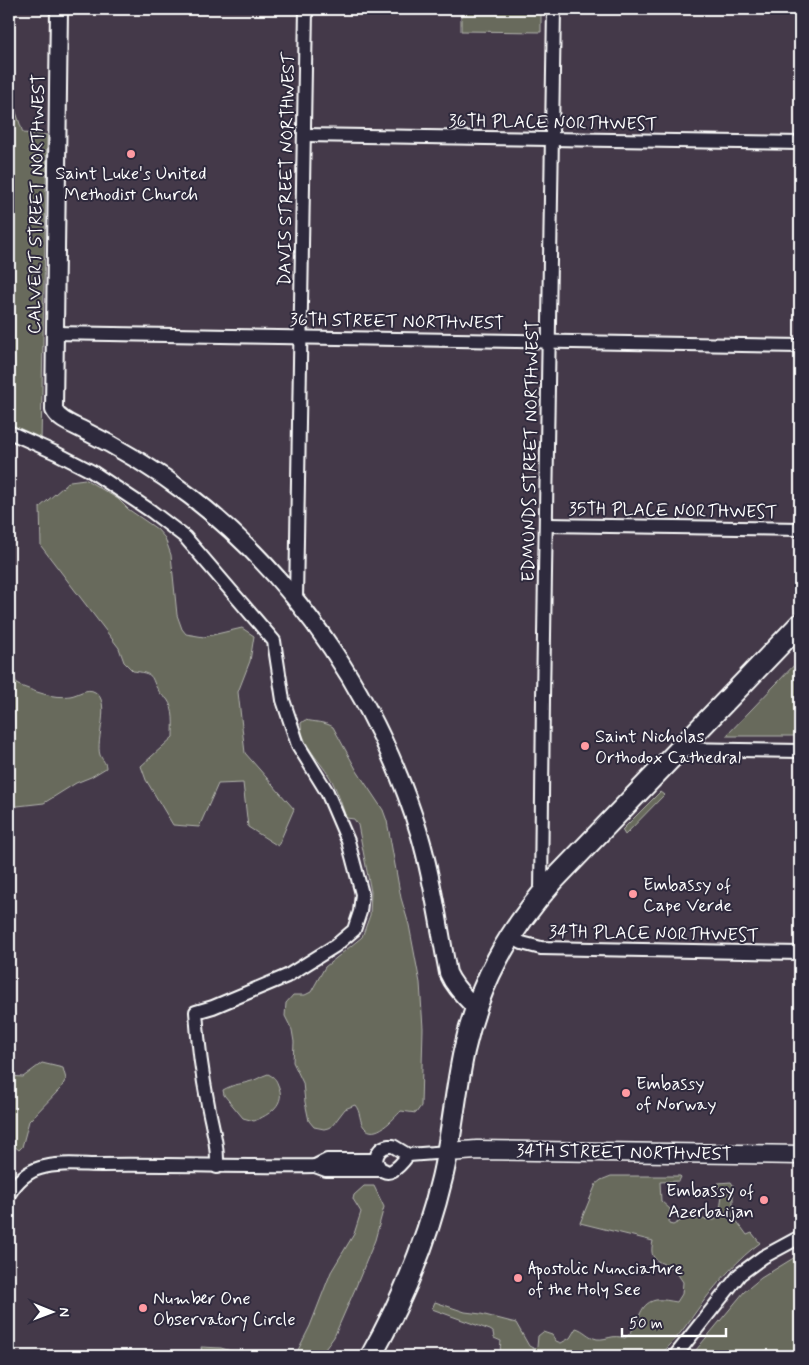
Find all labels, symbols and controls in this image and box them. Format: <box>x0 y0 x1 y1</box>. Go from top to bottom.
street label: DAVIS STREET NORTHWEST <box>273 51 301 286</box>
street label: CALVERT STREET NORTHWEST <box>23 74 51 334</box>
street label: 36TH PLACE NORTHWEST <box>448 109 658 137</box>
marker: Saint Luke's United Methodist Church <box>125 148 137 160</box>
place label: Saint Luke's United Methodist Church <box>55 162 207 207</box>
street label: 36TH STREET NORTHWEST <box>289 308 505 336</box>
street label: EDMUNDS STREET NORTHWEST <box>517 320 545 582</box>
street label: 35TH PLACE NORTHWEST <box>568 497 778 525</box>
place label: Saint Nicholas Orthodox Cathedral <box>595 725 741 770</box>
marker: Saint Nicholas Orthodox Cathedral <box>579 740 591 752</box>
place label: Embassy of Cape Verde <box>643 873 732 918</box>
marker: Embassy of Cape Verde <box>627 888 639 900</box>
street label: 34TH PLACE NORTHWEST <box>549 920 759 948</box>
place label: Embassy of Norway <box>636 1072 716 1117</box>
marker: Embassy of Norway <box>620 1087 632 1099</box>
street label: 34TH STREET NORTHWEST <box>516 1139 732 1167</box>
place label: Embassy of Azerbaijan <box>666 1179 754 1224</box>
marker: Embassy of Azerbaijan <box>758 1194 770 1206</box>
place label: Apostolic Nunciature of the Holy See <box>528 1257 683 1302</box>
marker: Apostolic Nunciature of the Holy See <box>512 1272 524 1284</box>
place label: Number One Observatory Circle <box>153 1287 296 1332</box>
north arrow <box>28 1288 78 1338</box>
marker: Number One Observatory Circle <box>137 1302 149 1314</box>
scale bar <box>622 1305 725 1337</box>
text: N <box>55 1307 73 1317</box>
text: 50 m <box>629 1314 663 1334</box>

